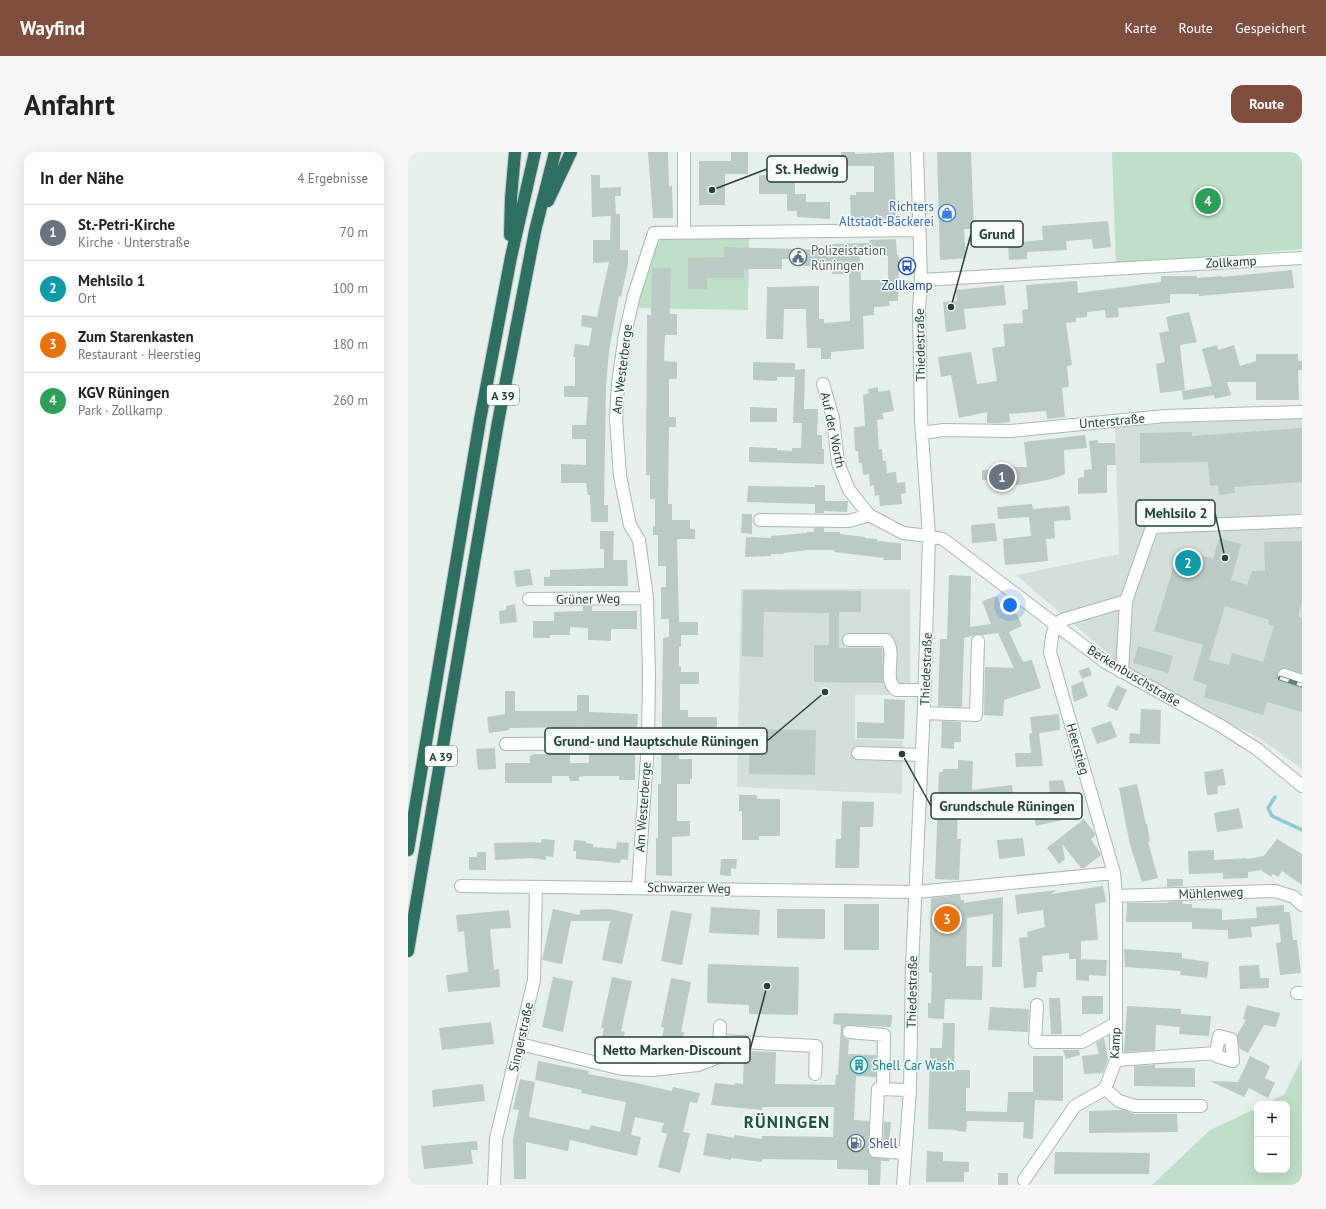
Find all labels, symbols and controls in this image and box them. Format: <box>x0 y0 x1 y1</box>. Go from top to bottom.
text: Wayfind <box>20 16 85 40</box>
text: Karte <box>1125 19 1157 37</box>
text: Route <box>1179 19 1213 37</box>
text: Gespeichert <box>1235 19 1306 37</box>
button: Route <box>1231 85 1302 123</box>
text: Anfahrt <box>24 86 115 123</box>
callout: St. Hedwig <box>767 156 847 182</box>
text: St. Hedwig <box>775 160 839 178</box>
text: In der Nähe <box>40 167 124 189</box>
text: 4 Ergebnisse <box>297 170 368 187</box>
pin: 4 <box>1195 186 1221 216</box>
place label: Richters Altstadt-Bäckerei <box>839 198 934 230</box>
shop icon: Richters Altstadt-Bäckerei <box>937 203 957 223</box>
text: St.-Petri-Kirche <box>78 215 175 234</box>
callout: Grund <box>971 221 1023 247</box>
text: 1 <box>49 224 57 241</box>
text: 70 m <box>340 224 368 241</box>
text: Grund <box>979 225 1015 243</box>
text: Kirche · Unterstraße <box>78 234 190 251</box>
place label: Polizeistation Rüningen <box>811 242 886 274</box>
public building icon: Polizeistation Rüningen <box>788 247 808 267</box>
street label: Zollkamp <box>1205 252 1257 272</box>
bus stop icon: Zollkamp <box>897 256 917 276</box>
text: Mehlsilo 1 <box>78 271 145 290</box>
place label: Zollkamp <box>881 277 933 294</box>
text: 2 <box>49 280 57 297</box>
text: 100 m <box>333 280 368 297</box>
text: Ort <box>78 290 96 307</box>
street label: Thiedestraße <box>911 308 929 382</box>
street label: Am Westerberge <box>608 323 636 415</box>
text: Zum Starenkasten <box>78 327 194 346</box>
text: 3 <box>49 336 57 353</box>
text: 180 m <box>333 336 368 353</box>
text: Restaurant · Heerstieg <box>78 346 201 363</box>
text: KGV Rüningen <box>78 383 169 402</box>
road number: A 39 <box>487 385 519 405</box>
street label: Auf der Worth <box>817 391 849 469</box>
text: 4 <box>49 392 57 409</box>
text: 260 m <box>333 392 368 409</box>
text: Park · Zollkamp <box>78 402 163 419</box>
street label: Unterstraße <box>1078 410 1146 432</box>
pin: 1 <box>989 462 1015 492</box>
callout: Mehlsilo 2 <box>1136 500 1215 526</box>
text: Mehlsilo 2 <box>1145 504 1207 522</box>
pin: 2 <box>1175 548 1201 578</box>
street label: Grüner Weg <box>556 590 620 608</box>
your location <box>1000 595 1020 615</box>
street label: Thiedestraße <box>916 632 936 706</box>
street label: Berkenbuschstraße <box>1084 641 1184 711</box>
street label: Heerstieg <box>1063 721 1093 777</box>
callout: Grund- und Hauptschule Rüningen <box>545 728 767 754</box>
text: Grund- und Hauptschule Rüningen <box>553 732 759 750</box>
road number: A 39 <box>425 746 457 766</box>
street label: Am Westerberge <box>631 761 655 853</box>
callout: Grundschule Rüningen <box>931 793 1082 819</box>
text: Grundschule Rüningen <box>939 797 1075 815</box>
street label: Schwarzer Weg <box>647 879 731 897</box>
street label: Mühlenweg <box>1178 883 1244 903</box>
pin: 3 <box>934 904 960 934</box>
street label: Thiedestraße <box>903 955 921 1029</box>
street label: Singerstraße <box>505 1001 537 1073</box>
street label: Kamp <box>1106 1027 1124 1059</box>
callout: Netto Marken-Discount <box>595 1037 750 1063</box>
text: Netto Marken-Discount <box>603 1041 741 1059</box>
building icon: Shell Car Wash <box>849 1055 869 1075</box>
place label: Shell Car Wash <box>872 1057 954 1074</box>
map controls <box>1254 1101 1290 1173</box>
button: + <box>1254 1101 1290 1137</box>
district label: RÜNINGEN <box>744 1111 830 1133</box>
fuel station icon: Shell <box>846 1133 866 1153</box>
place label: Shell <box>869 1135 897 1152</box>
button: − <box>1254 1137 1290 1173</box>

